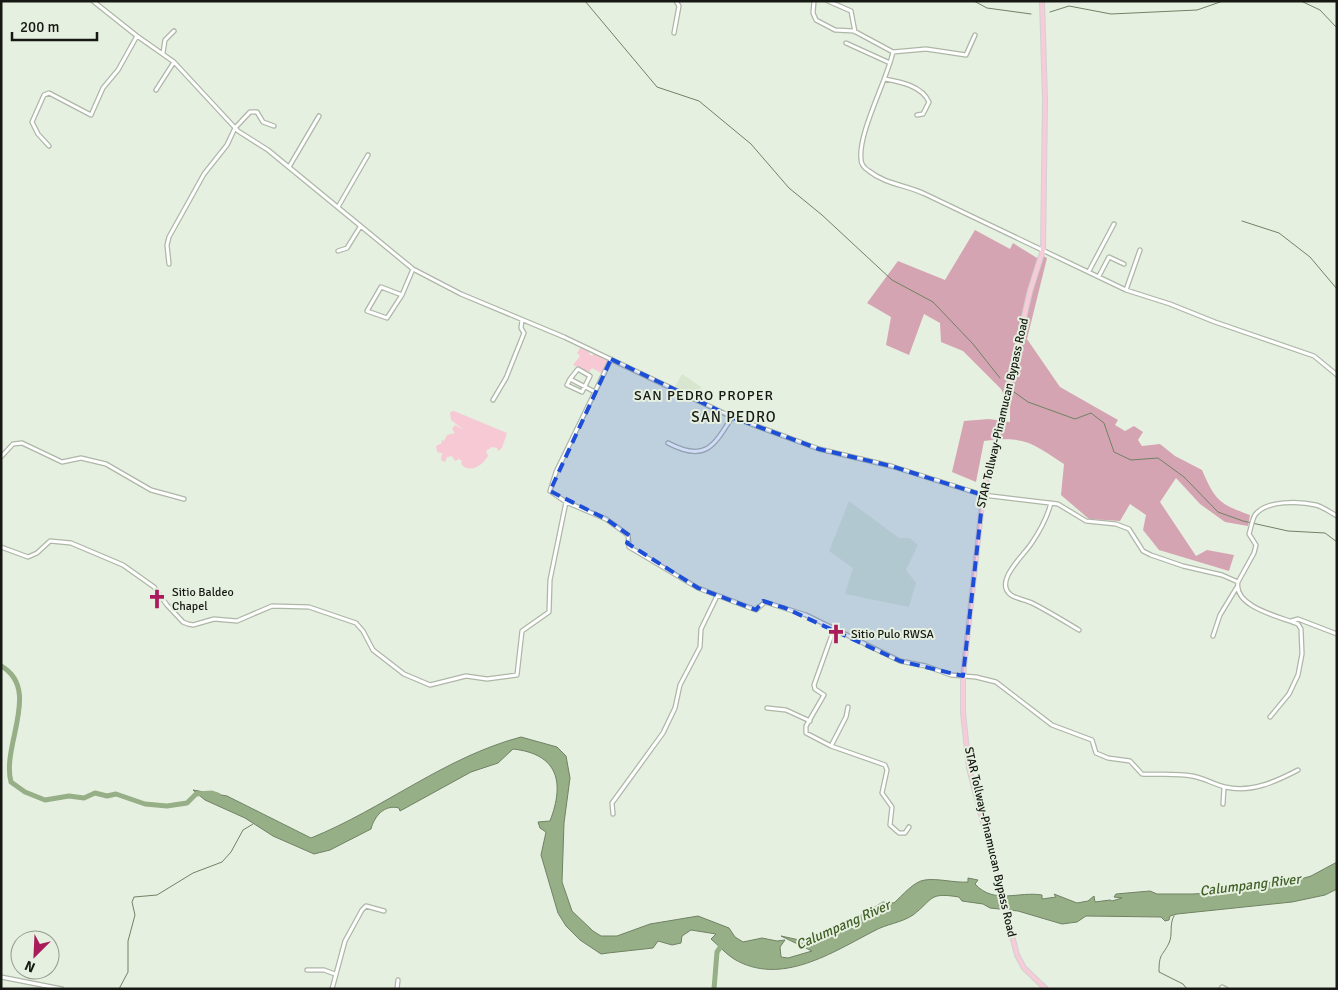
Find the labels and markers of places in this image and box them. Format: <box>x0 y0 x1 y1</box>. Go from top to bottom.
place label: Sitio Baldeo Chapel <box>172 585 234 614</box>
church icon: Sitio Baldeo Chapel <box>146 588 168 610</box>
church icon: Sitio Pulo RWSA <box>825 623 847 645</box>
place label: Sitio Pulo RWSA <box>851 627 935 642</box>

